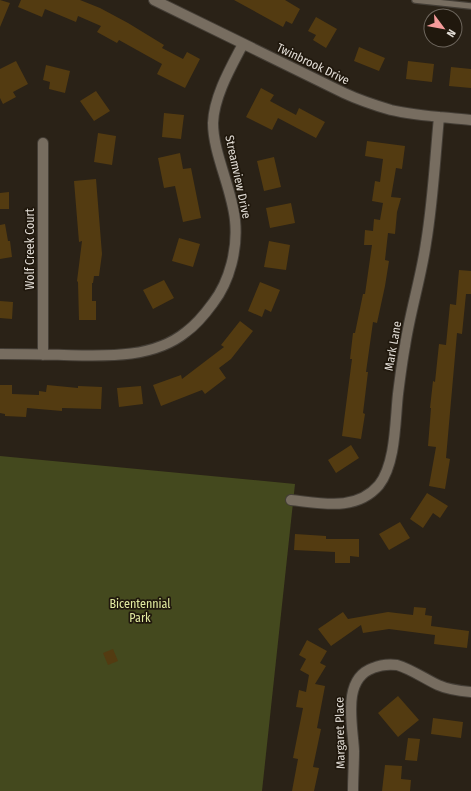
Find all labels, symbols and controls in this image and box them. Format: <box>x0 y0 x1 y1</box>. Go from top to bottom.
north arrow <box>423 8 463 48</box>
text: N <box>444 27 458 39</box>
street label: Twinbrook Drive <box>274 40 352 88</box>
street label: Streamview Drive <box>222 134 254 220</box>
street label: Wolf Creek Court <box>23 208 37 290</box>
street label: Mark Lane <box>382 320 404 372</box>
park label: Bicentennial Park <box>109 597 171 625</box>
street label: Margaret Place <box>332 697 348 769</box>

